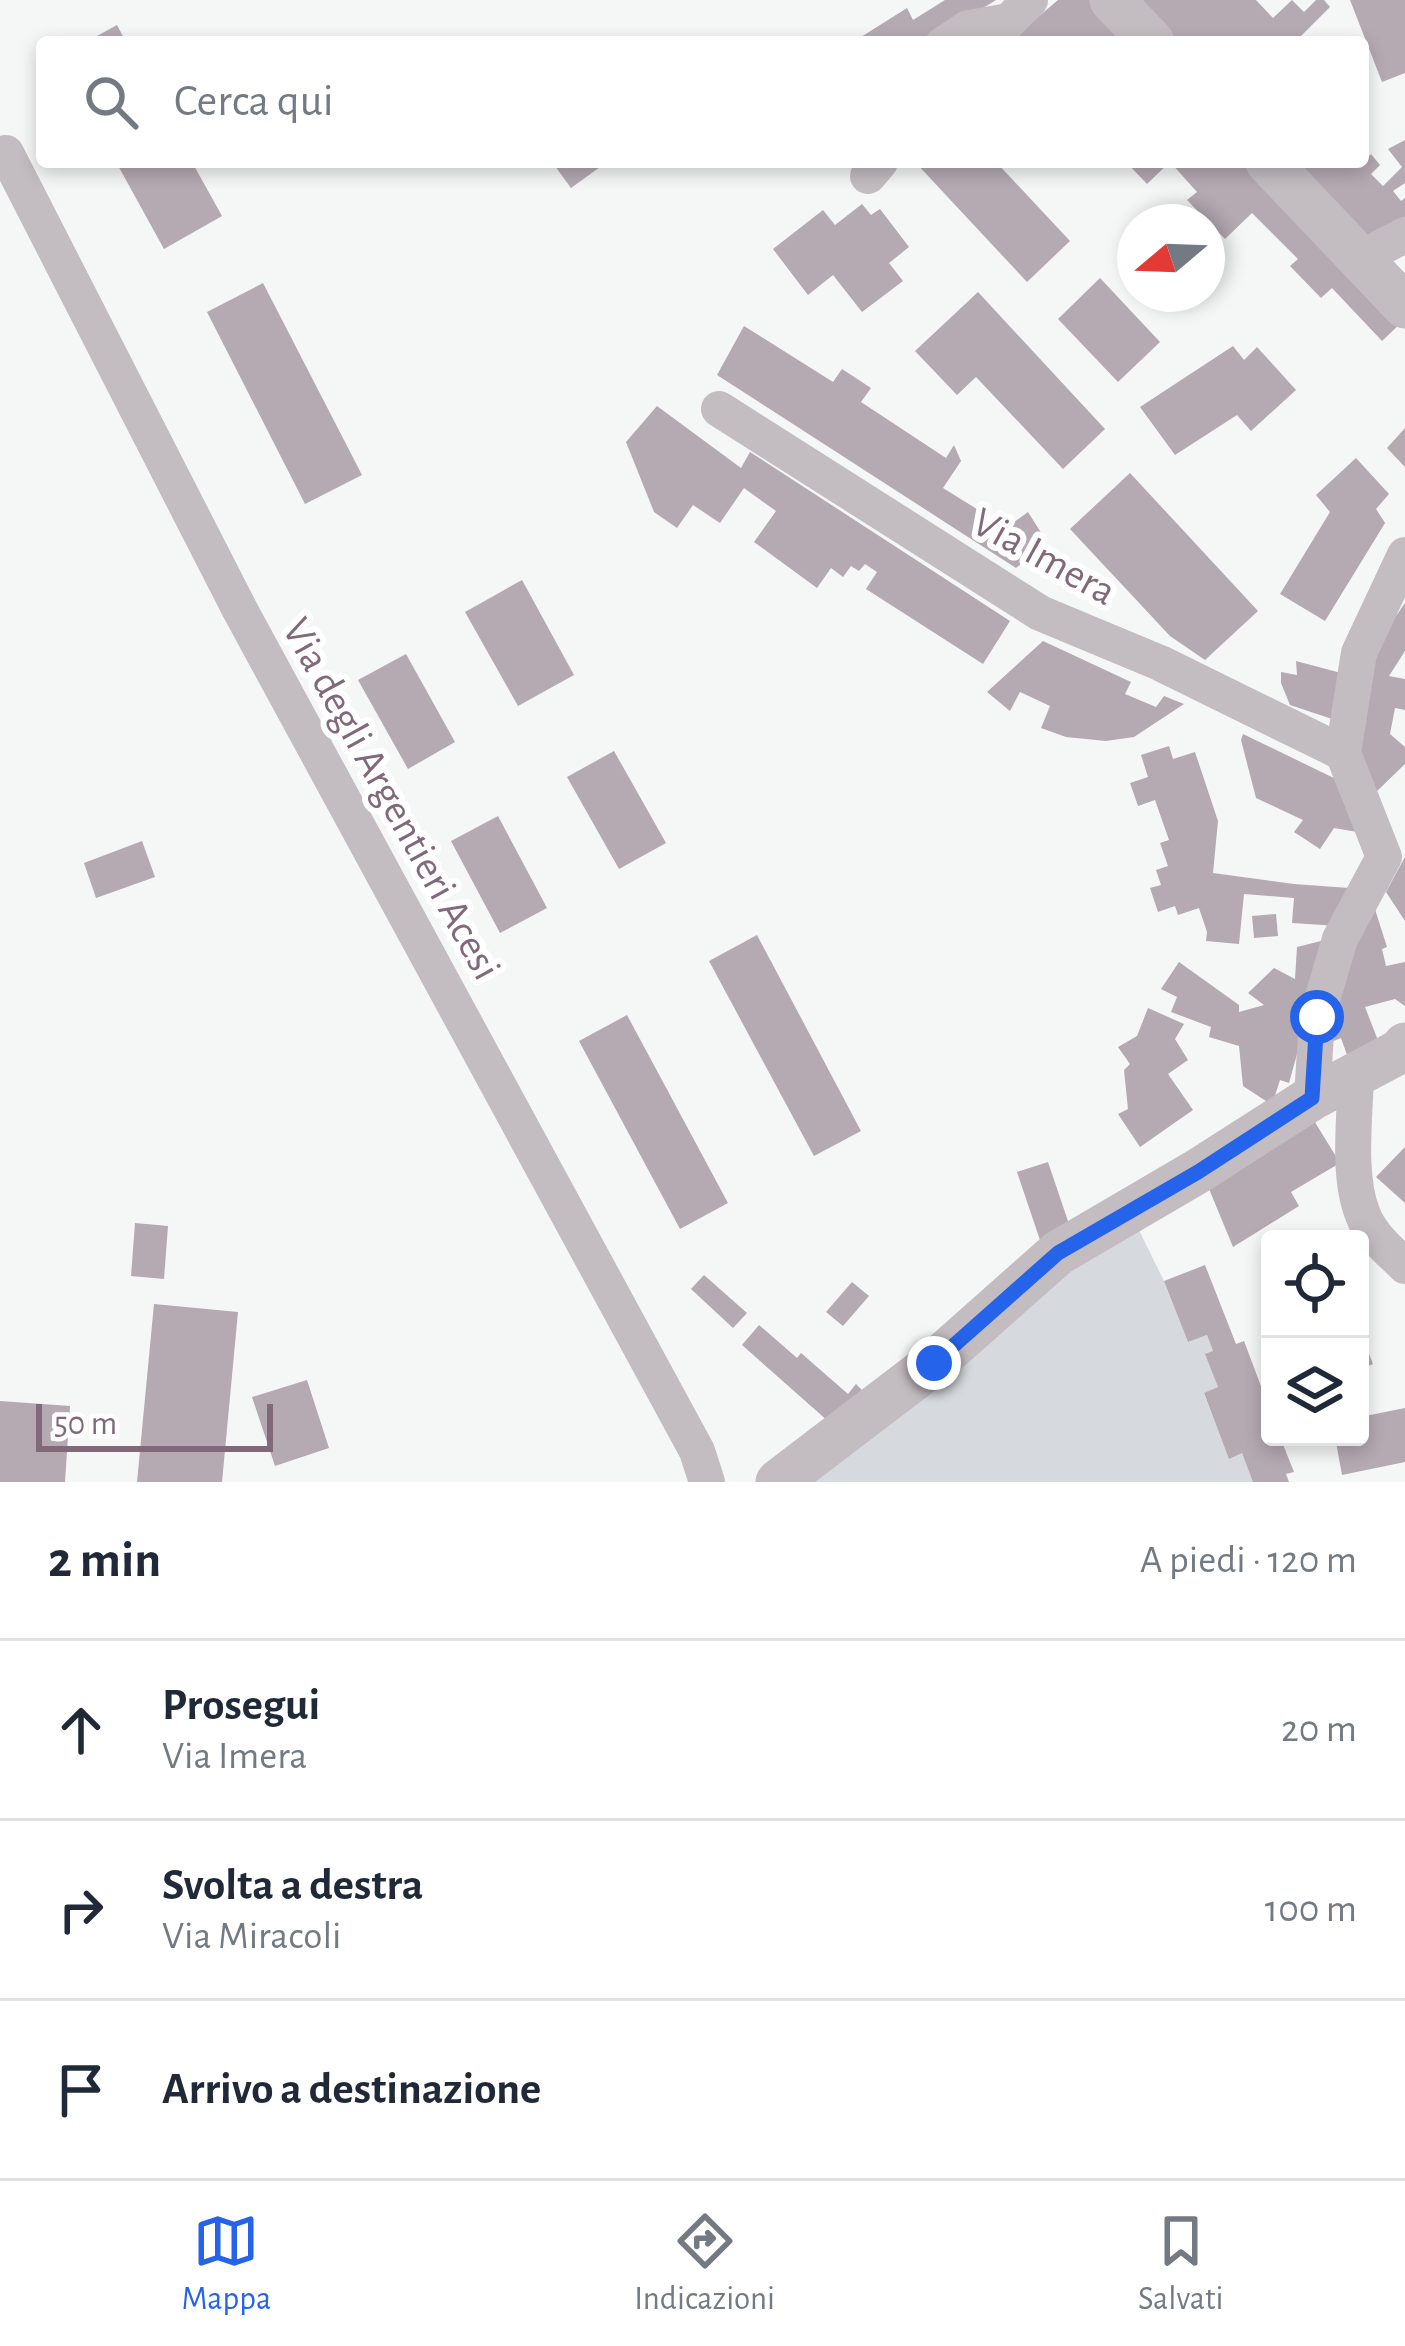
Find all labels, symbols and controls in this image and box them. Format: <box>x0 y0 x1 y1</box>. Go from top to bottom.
search box <box>36 36 1369 168</box>
icon: search <box>78 69 144 135</box>
text: Cerca qui <box>174 79 334 124</box>
north arrow <box>1117 204 1225 312</box>
street label: Via Imera <box>965 500 1123 613</box>
street label: Via degli Argentieri Acesi <box>274 611 508 987</box>
route start <box>1290 990 1344 1044</box>
map controls <box>1261 1230 1369 1446</box>
button: locate <box>1261 1230 1369 1338</box>
route end <box>907 1336 961 1390</box>
button: layers <box>1261 1338 1369 1446</box>
scale bar <box>36 1398 273 1451</box>
text: 50 m <box>54 1408 117 1441</box>
text: 2 min <box>48 1535 161 1586</box>
text: A piedi · 120 m <box>1140 1541 1357 1580</box>
text: Prosegui <box>162 1683 320 1728</box>
icon: ahead <box>48 1697 114 1763</box>
text: 20 m <box>1281 1710 1357 1749</box>
text: Via Imera <box>162 1737 307 1776</box>
text: Svolta a destra <box>162 1863 423 1908</box>
icon: right <box>48 1877 114 1943</box>
text: 100 m <box>1265 1890 1357 1929</box>
text: Via Miracoli <box>162 1917 342 1956</box>
icon: arrive <box>48 2057 114 2123</box>
text: Arrivo a destinazione <box>162 2067 541 2112</box>
tab: Mappa <box>182 2208 271 2320</box>
tab: Indicazioni <box>634 2208 775 2320</box>
tab: Salvati <box>1138 2208 1224 2320</box>

